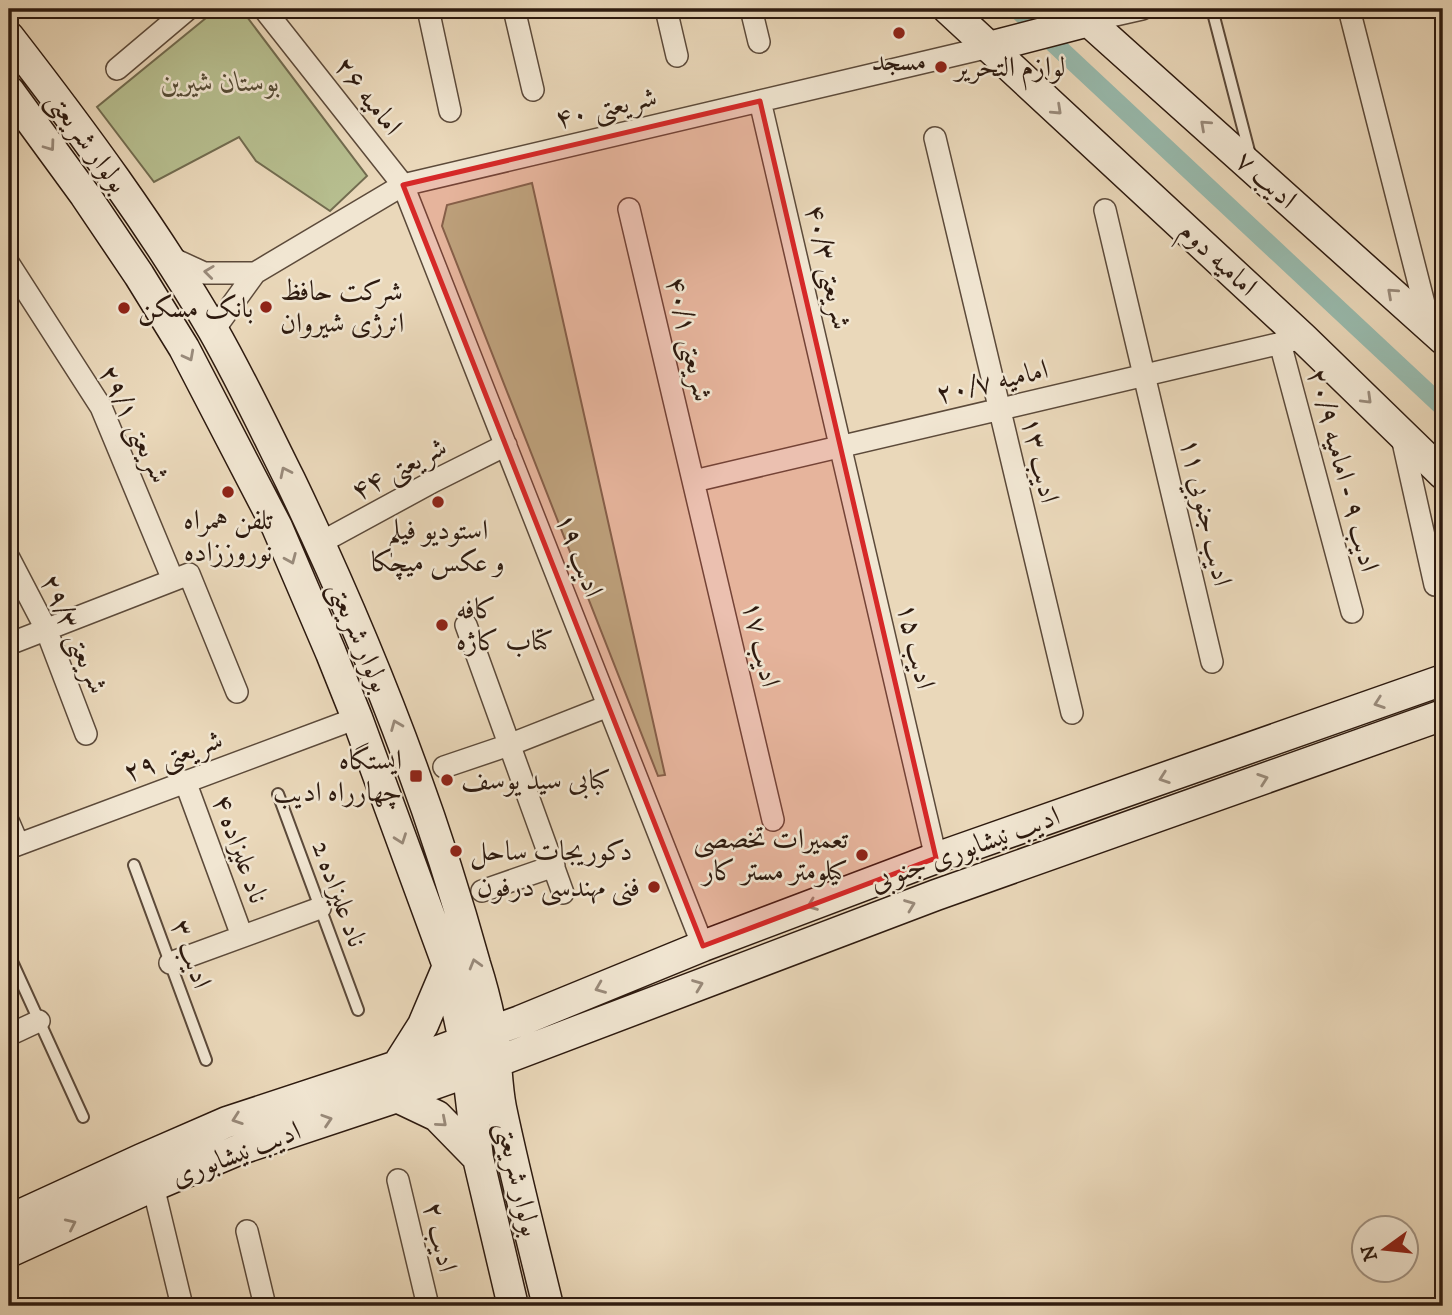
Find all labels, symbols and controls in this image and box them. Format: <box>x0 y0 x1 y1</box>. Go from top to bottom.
marker: مسجد <box>891 25 907 41</box>
place label: مسجد <box>872 44 926 79</box>
street label: امامیه ۲۶ <box>326 50 410 142</box>
place label: لوازم التحریر <box>952 50 1066 91</box>
marker: لوازم التحریر <box>933 59 949 75</box>
park label: بوستان شیرین <box>160 65 280 100</box>
street label: شریعتی ۴۰ <box>552 79 661 139</box>
street label: بولوار شریعتی <box>37 84 136 201</box>
one-way arrow <box>1049 101 1062 114</box>
one-way arrow <box>1200 121 1213 133</box>
one-way arrow <box>42 138 54 151</box>
street label: ادیب ۷ <box>1228 143 1304 217</box>
street label: شریعتی ۴۰/۳ <box>795 201 859 333</box>
street label: امامیه دوم <box>1168 214 1264 308</box>
one-way arrow <box>203 264 215 279</box>
street label: شریعتی ۴۰/۱ <box>656 273 720 405</box>
place label: شرکت حافظ انرژی شیروان <box>280 274 404 341</box>
one-way arrow <box>1388 289 1401 302</box>
place label: بانک مسکن <box>138 291 253 326</box>
marker: شرکت حافظ انرژی شیروان <box>258 299 274 315</box>
marker: بانک مسکن <box>116 300 132 316</box>
one-way arrow <box>180 349 194 361</box>
street label: امامیه ۲۰/۷ <box>932 352 1052 412</box>
street label: شریعتی ۲۹/۱ <box>89 359 178 490</box>
street label: ادیب ۹ - امامیه ۲۰/۹ <box>1299 365 1387 575</box>
one-way arrow <box>1359 390 1372 403</box>
street label: ادیب ۱۳ <box>1013 414 1067 506</box>
street label: شریعتی ۴۴ <box>345 429 454 510</box>
street label: ادیب جنوبي ١١ <box>1168 434 1240 590</box>
one-way arrow <box>280 467 294 479</box>
marker: تلفن همراه نوروززاده <box>220 484 236 500</box>
marker: استودیو فیلم و عکس میچکا <box>430 494 446 510</box>
place label: تلفن همراه نوروززاده <box>183 503 273 570</box>
street label: ادیب ۱۹ <box>547 508 611 602</box>
place label: استودیو فیلم و عکس میچکا <box>371 513 505 580</box>
one-way arrow <box>283 552 297 564</box>
street label: شریعتی ۲۹/۳ <box>30 569 116 700</box>
street label: بولوار شریعتی <box>318 576 398 699</box>
place label: کافه کتاب کاژه <box>456 592 553 659</box>
street label: ادیب ۱۷ <box>734 598 788 690</box>
street label: ادیب ۱۵ <box>889 600 943 692</box>
marker: کافه کتاب کاژه <box>434 617 450 633</box>
one-way arrow <box>1373 694 1385 708</box>
one-way arrow <box>390 720 404 732</box>
street label: شریعتی ۲۹ <box>118 722 228 792</box>
place label: ایستگاه چهارراه ادیب <box>273 742 402 810</box>
place label: کبابی سید یوسف <box>461 763 611 799</box>
marker: ایستگاه چهارراه ادیب <box>408 768 424 784</box>
one-way arrow <box>1159 770 1171 784</box>
marker: کبابی سید یوسف <box>439 772 455 788</box>
one-way arrow <box>1257 773 1269 787</box>
street label: ناد علیزاده ۴ <box>204 790 276 908</box>
street label: ادیب نیشابوری جنوبی <box>865 798 1065 901</box>
place label: تعمیرات تخصصی کیلومتر مستر کار <box>693 822 849 889</box>
one-way arrow <box>393 833 407 845</box>
place label: دکوریجات ساحل <box>470 834 632 870</box>
street label: ناد علیزاده 2 <box>304 836 374 952</box>
marker: دکوریجات ساحل <box>448 843 464 859</box>
marker: تعمیرات تخصصی کیلومتر مستر کار <box>854 847 870 863</box>
place label: فنی مهندسی درفون <box>477 870 640 907</box>
marker: فنی مهندسی درفون <box>646 879 662 895</box>
one-way arrow <box>806 896 818 910</box>
one-way arrow <box>904 899 916 913</box>
street label: ادیب ۳ <box>162 915 220 993</box>
one-way arrow <box>469 958 484 970</box>
one-way arrow <box>595 980 607 994</box>
one-way arrow <box>691 980 703 994</box>
one-way arrow <box>232 1111 244 1125</box>
street label: ادیب نیشابوری <box>166 1113 306 1195</box>
one-way arrow <box>320 1114 333 1128</box>
one-way arrow <box>433 1114 446 1126</box>
street label: بولوار شریعتی <box>486 1118 548 1241</box>
street label: ادیب ۲ <box>415 1198 465 1276</box>
north arrow <box>1350 1214 1420 1284</box>
one-way arrow <box>64 1218 76 1232</box>
text: N <box>1357 1242 1383 1264</box>

